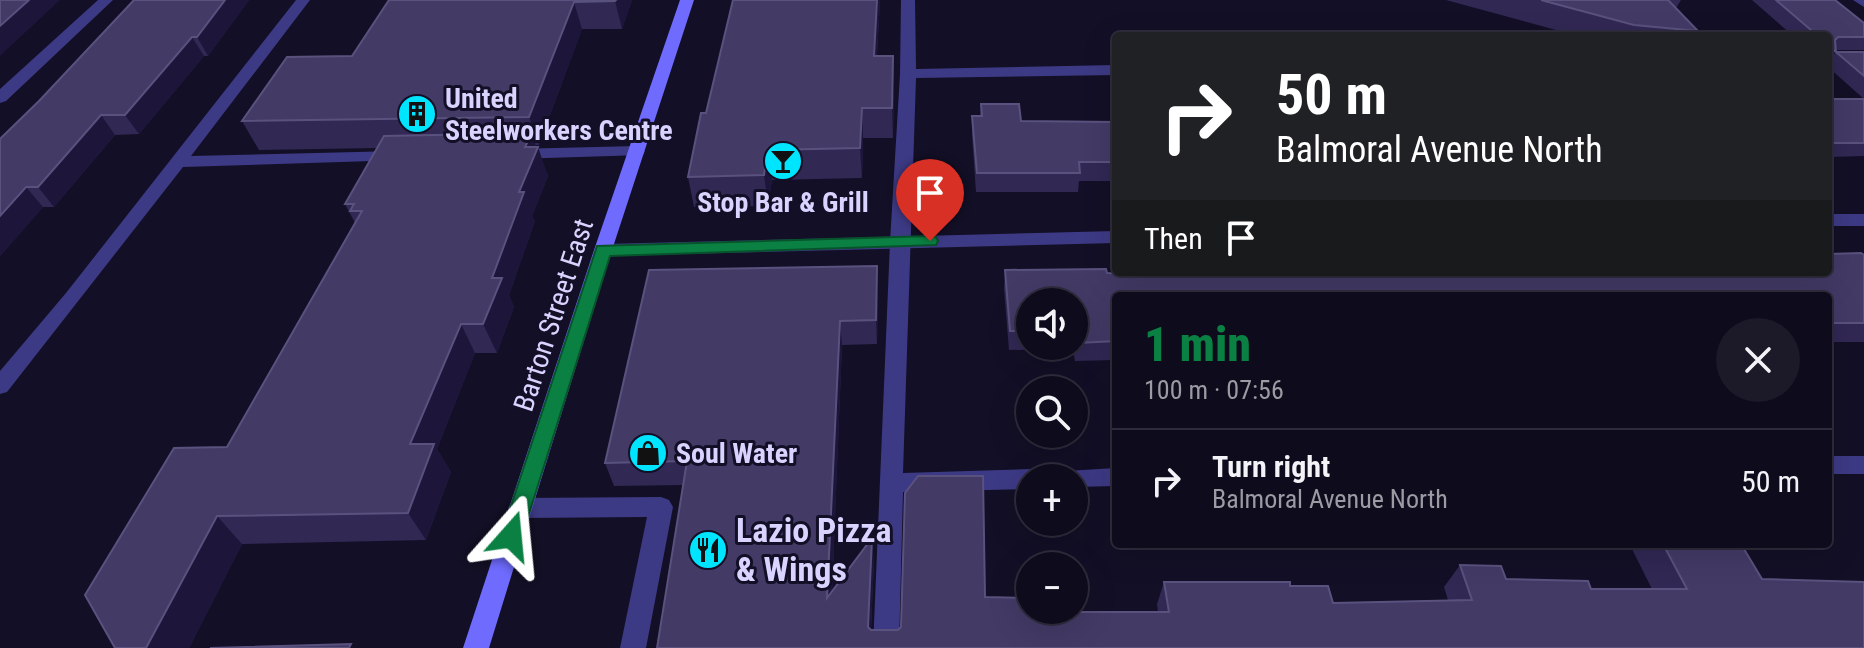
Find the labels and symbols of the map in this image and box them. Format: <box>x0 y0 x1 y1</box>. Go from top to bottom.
place label: United Steelworkers Centre <box>445 82 673 147</box>
building icon: United Steelworkers Centre <box>396 93 438 135</box>
bar icon: Stop Bar & Grill <box>762 140 804 182</box>
pin <box>896 159 964 241</box>
place label: Stop Bar & Grill <box>697 186 869 219</box>
street label: Barton Street East <box>507 215 600 416</box>
shop icon: Soul Water <box>627 432 669 474</box>
place label: Soul Water <box>676 437 797 470</box>
position arrow <box>469 494 553 578</box>
place label: Lazio Pizza & Wings <box>736 510 892 589</box>
restaurant icon: Lazio Pizza & Wings <box>687 529 729 571</box>

